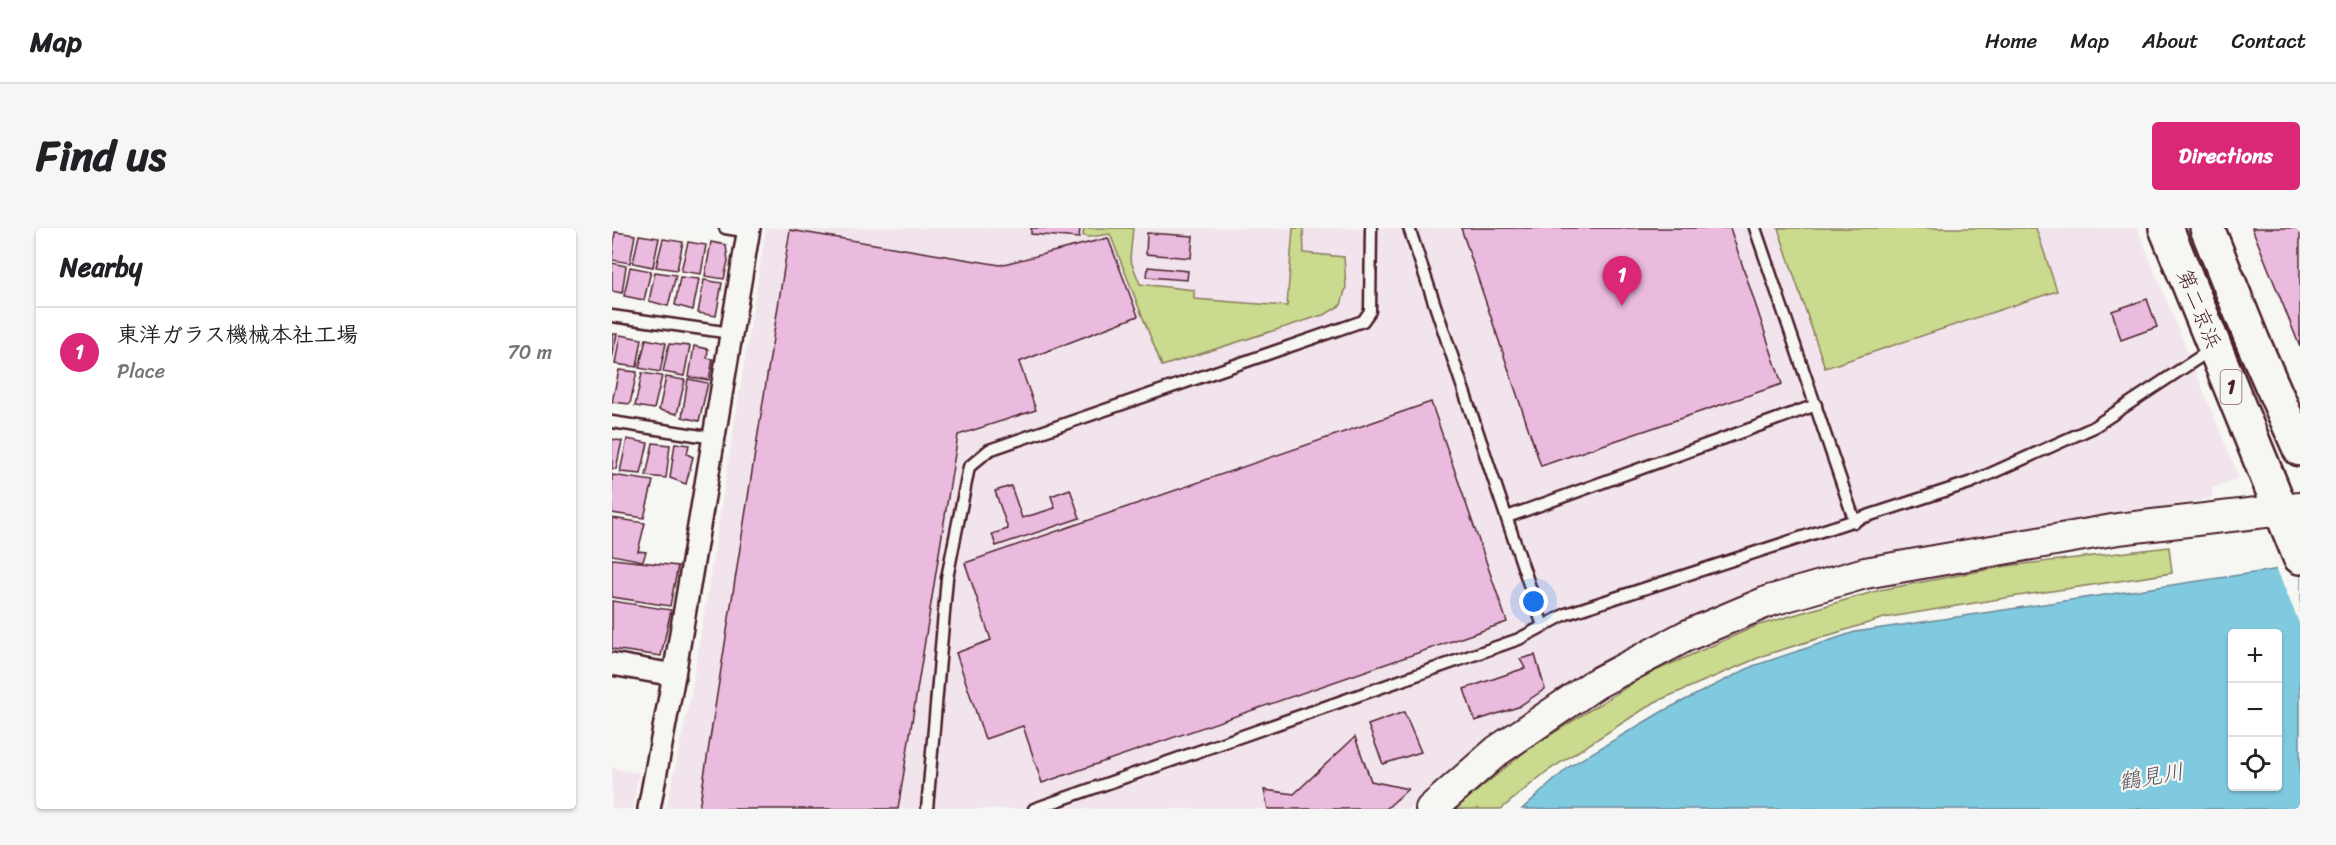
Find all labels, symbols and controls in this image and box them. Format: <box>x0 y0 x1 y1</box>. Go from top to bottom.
text: Map <box>30 17 82 66</box>
text: Home <box>1985 22 2037 60</box>
text: Map <box>2070 22 2109 60</box>
text: About <box>2142 22 2199 60</box>
text: Contact <box>2232 22 2306 60</box>
text: Find us <box>36 119 166 193</box>
button: Directions <box>2152 122 2300 190</box>
text: Nearby <box>60 244 142 290</box>
pin: 1 <box>1602 256 1642 306</box>
street label: 第二京浜 <box>2166 263 2232 355</box>
text: 東洋ガラス機械本社工場 <box>117 315 358 354</box>
text: 1 <box>75 335 84 370</box>
text: 70 m <box>507 335 552 370</box>
text: Place <box>117 354 165 389</box>
road number: 1 <box>2220 370 2242 404</box>
your location <box>1519 587 1548 616</box>
map controls <box>2228 629 2282 791</box>
button: + <box>2228 629 2282 683</box>
button: − <box>2228 683 2282 737</box>
button: locate <box>2228 737 2282 791</box>
water label: 鶴見川 <box>2115 752 2187 801</box>

